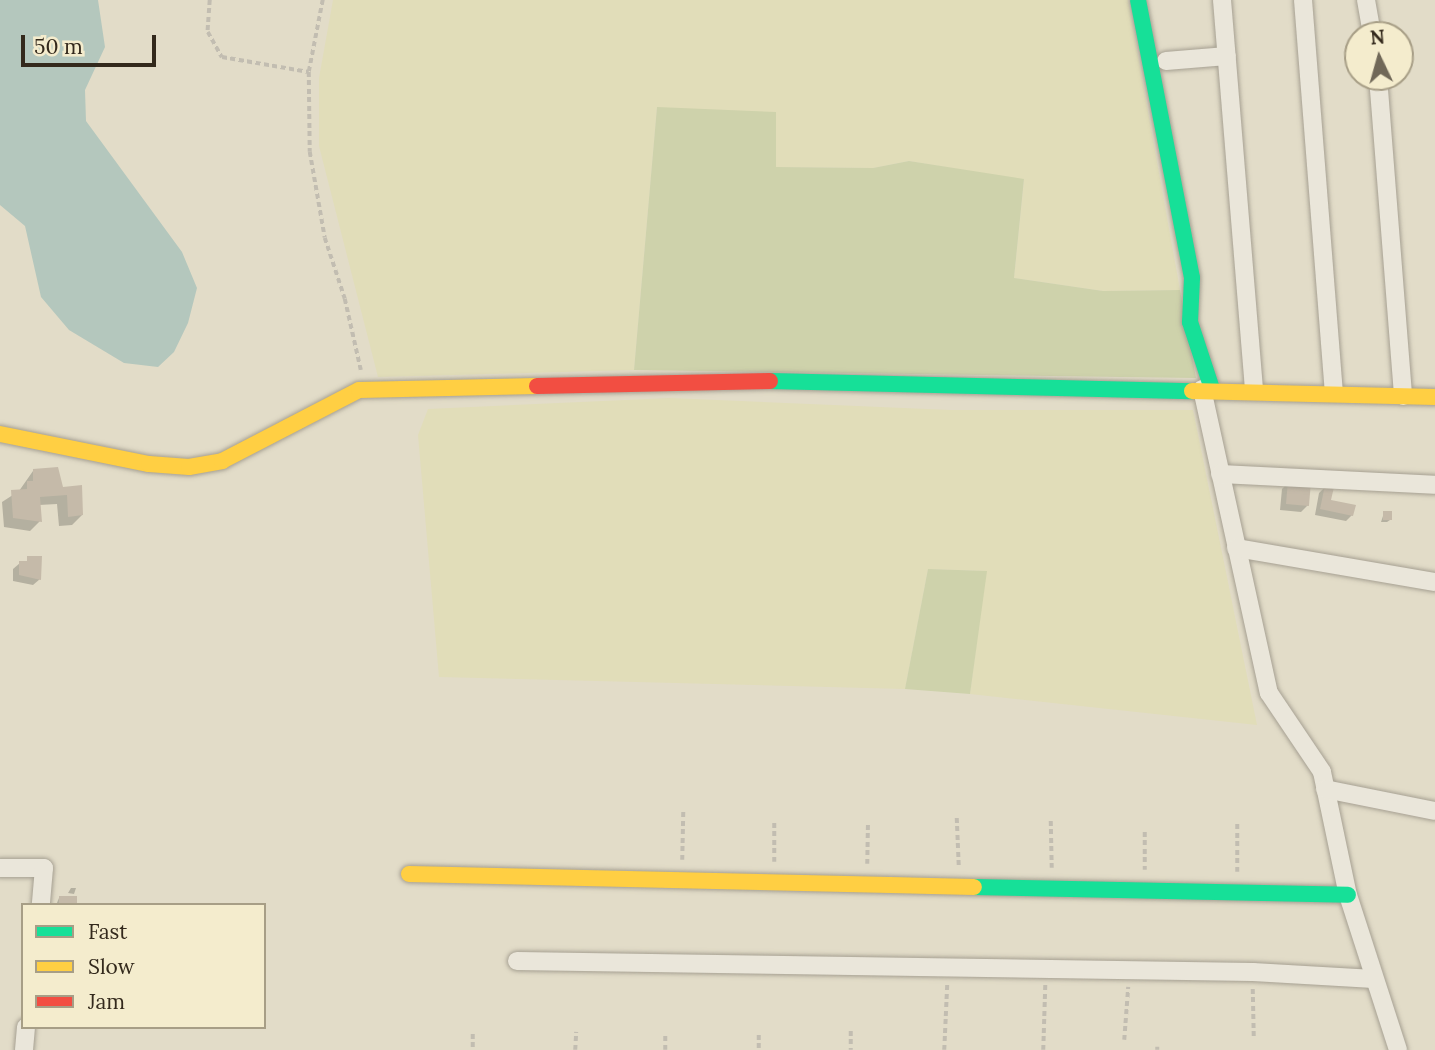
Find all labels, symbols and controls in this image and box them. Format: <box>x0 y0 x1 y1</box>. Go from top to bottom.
scale bar <box>24 21 159 65</box>
north arrow <box>1344 21 1414 91</box>
text: N <box>1369 24 1386 50</box>
text: 50 m <box>34 33 83 60</box>
legend <box>21 903 266 1029</box>
text: Fast <box>88 918 127 945</box>
text: Slow <box>88 953 135 980</box>
text: Jam <box>88 988 125 1015</box>

